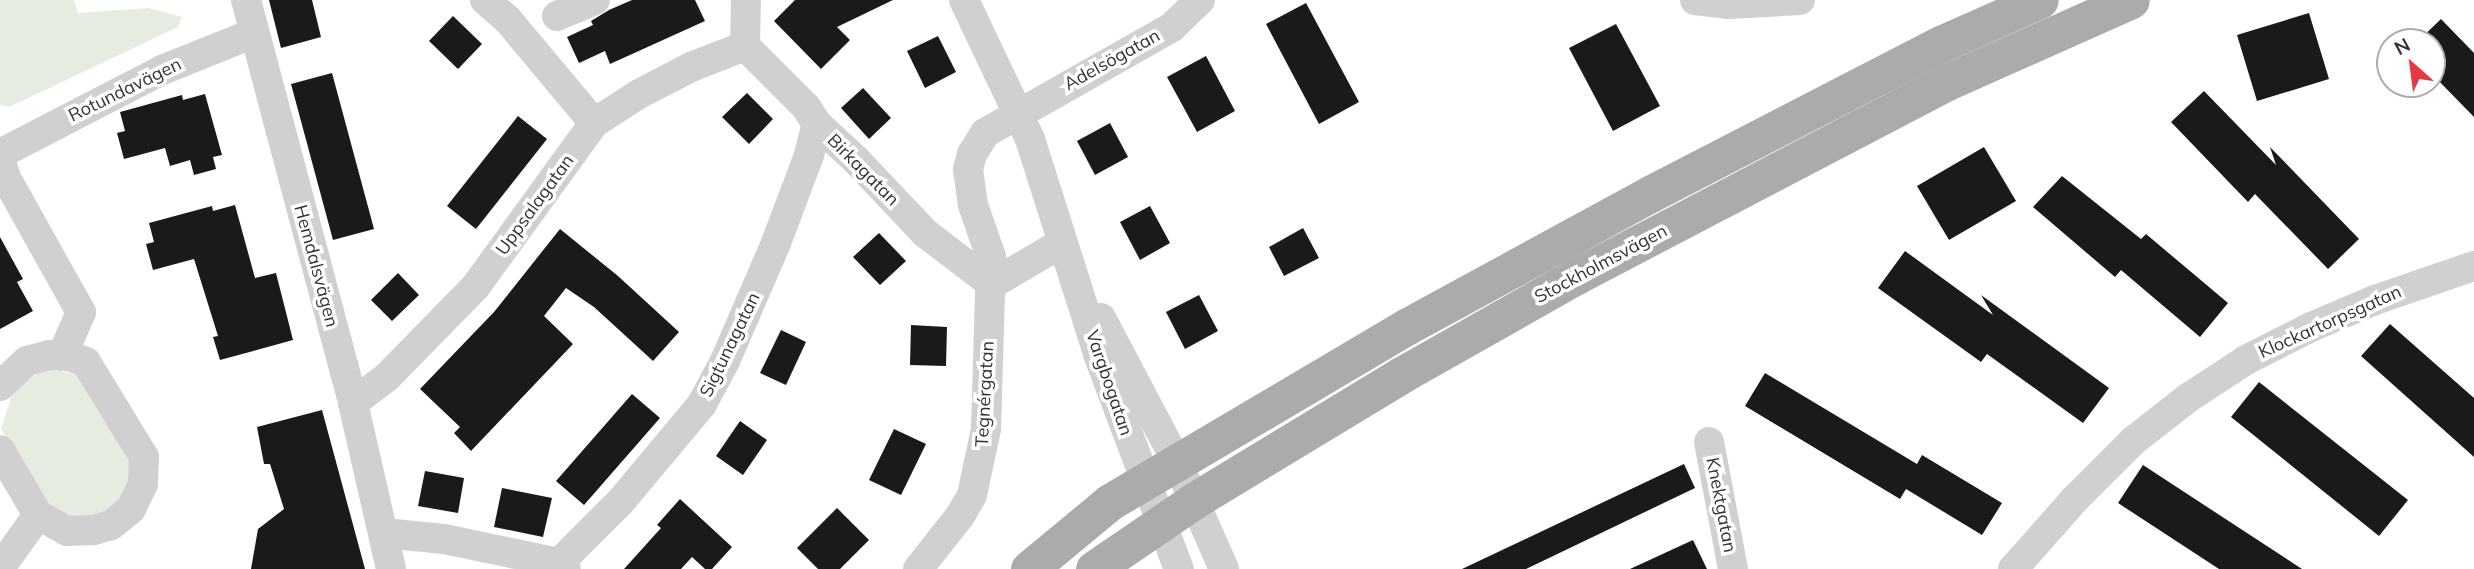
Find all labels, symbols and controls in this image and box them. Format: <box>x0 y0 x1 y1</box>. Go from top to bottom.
street label: Adelsögatan <box>1060 25 1164 95</box>
north arrow <box>2376 28 2446 98</box>
text: N <box>2390 32 2414 60</box>
street label: Rotundavägen <box>65 53 185 127</box>
street label: Birkagatan <box>823 130 903 210</box>
street label: Uppsalagatan <box>491 151 579 259</box>
street label: Hemdalsvägen <box>289 203 343 329</box>
street label: Stockholmsvägen <box>1531 220 1671 308</box>
street label: Klockartorpsgatan <box>2255 281 2405 363</box>
street label: Sigtunagatan <box>695 289 765 401</box>
street label: Vargbogatan <box>1081 327 1137 439</box>
street label: Tegnérgatan <box>971 340 999 448</box>
street label: Knektgatan <box>1701 456 1741 554</box>

